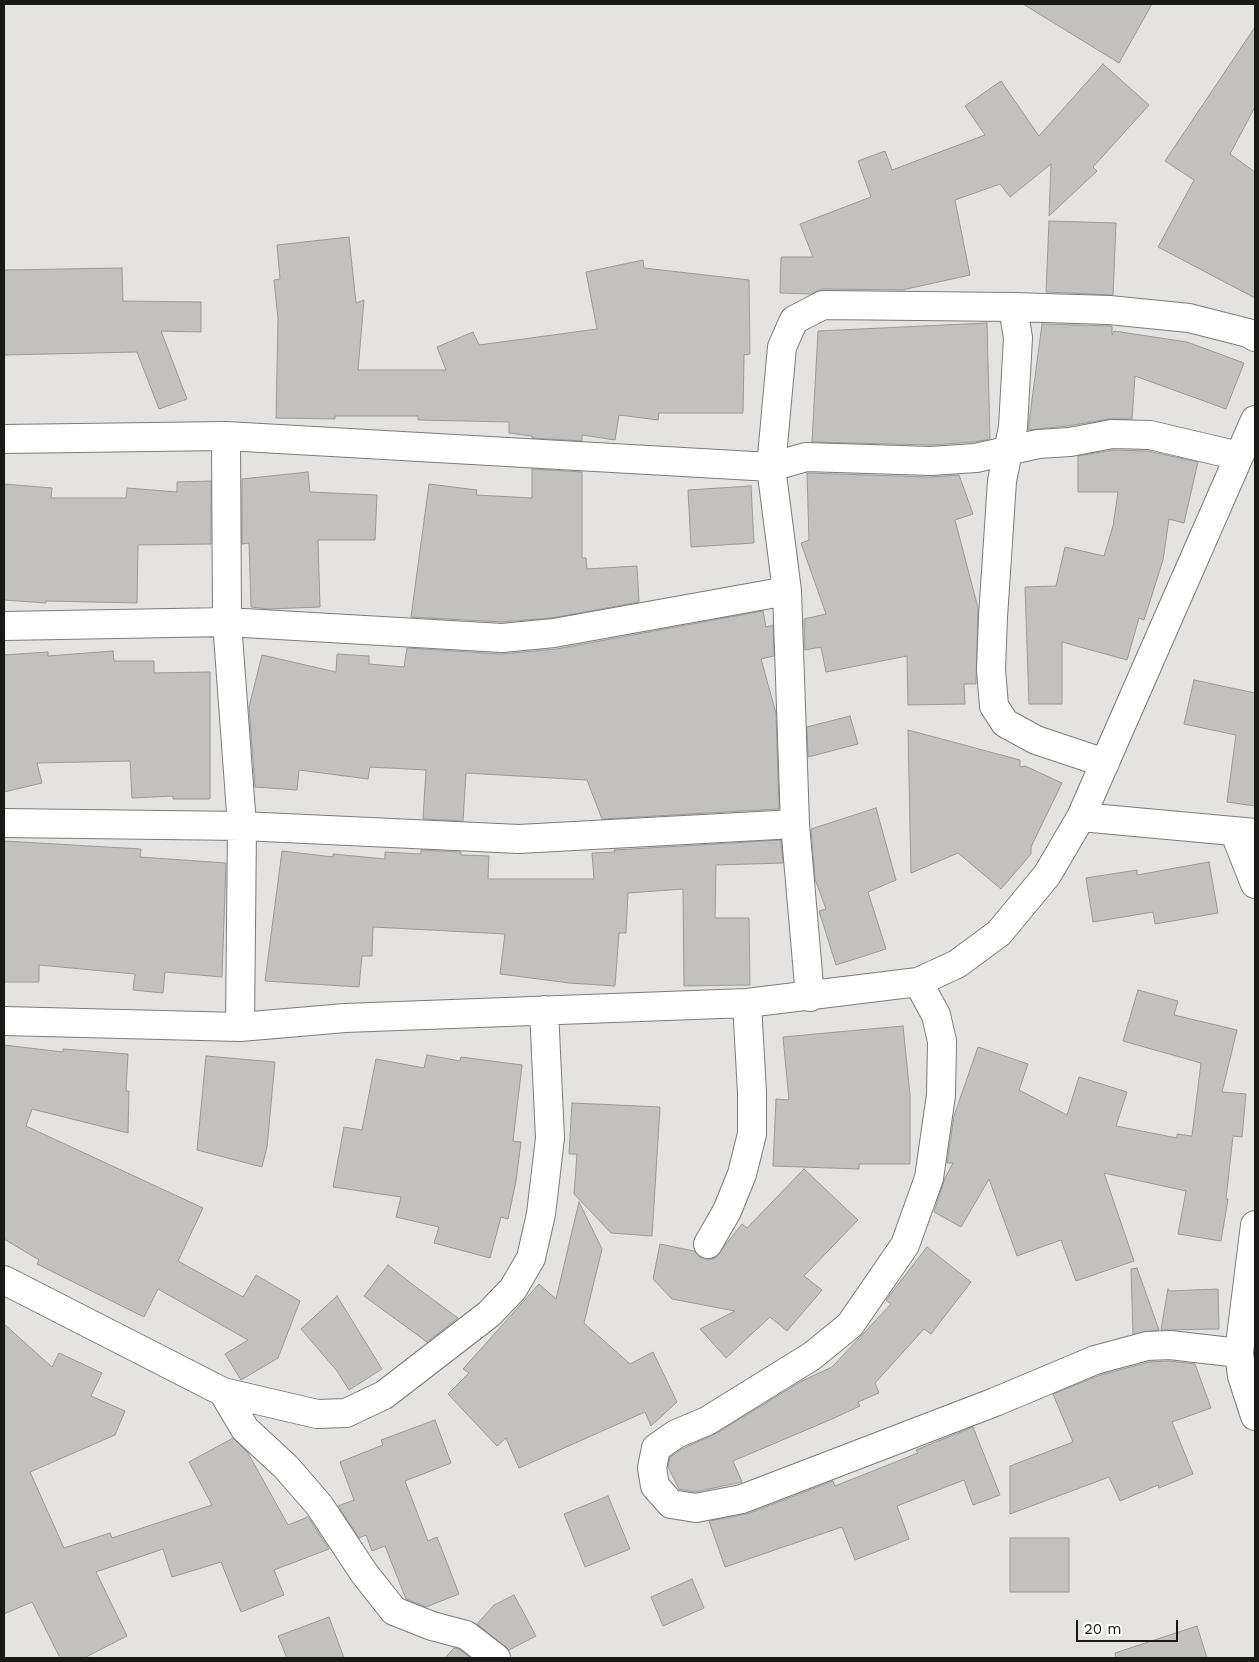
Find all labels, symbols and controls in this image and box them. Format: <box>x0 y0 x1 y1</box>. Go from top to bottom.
scale bar <box>1079 1610 1182 1642</box>
text: 20 m <box>1084 1620 1122 1638</box>

